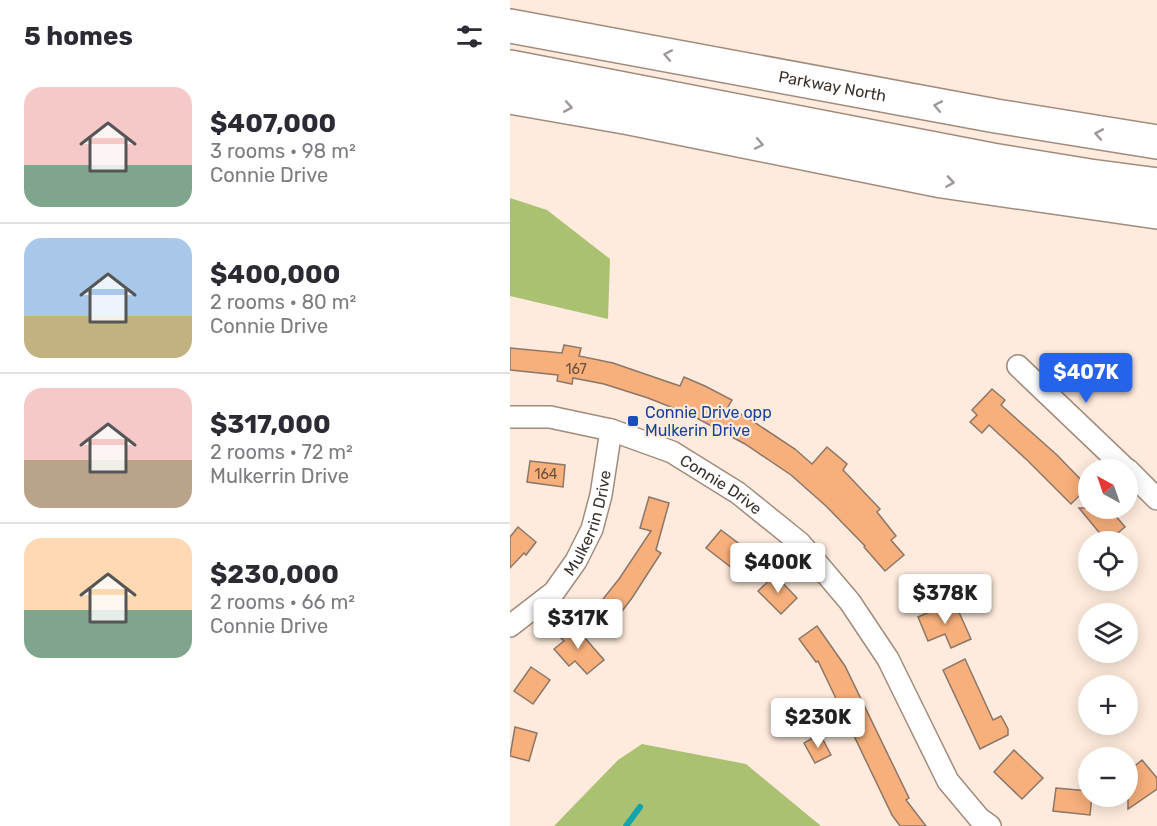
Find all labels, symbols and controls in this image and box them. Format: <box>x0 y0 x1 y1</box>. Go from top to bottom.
icon: filters <box>453 20 486 53</box>
text: 5 homes <box>24 21 133 52</box>
one-way arrow <box>663 49 673 62</box>
street label: Parkway North <box>777 66 888 105</box>
one-way arrow <box>562 100 572 113</box>
one-way arrow <box>933 100 943 112</box>
text: $407,000 <box>210 108 336 139</box>
icon: home <box>72 111 144 183</box>
one-way arrow <box>1094 128 1104 141</box>
one-way arrow <box>754 137 764 150</box>
text: 3 rooms · 98 m² <box>210 139 356 163</box>
text: Connie Drive <box>210 163 328 187</box>
one-way arrow <box>945 175 955 188</box>
text: $400,000 <box>210 259 340 290</box>
icon: home <box>72 262 144 334</box>
text: 2 rooms · 80 m² <box>210 290 356 314</box>
text: Connie Drive <box>210 314 328 338</box>
pin: $407K <box>1044 353 1128 404</box>
text: $407K <box>1053 360 1119 384</box>
house number: 167 <box>565 361 587 378</box>
place label: Connie Drive opp Mulkerin Drive <box>645 403 772 440</box>
text: $317,000 <box>210 409 331 440</box>
icon: home <box>72 412 144 484</box>
marker: Connie Drive opp Mulkerin Drive <box>626 414 640 428</box>
text: 2 rooms · 72 m² <box>210 440 353 464</box>
street label: Connie Drive <box>677 450 766 518</box>
north arrow <box>1078 459 1138 519</box>
map controls <box>1078 459 1138 807</box>
text: Mulkerrin Drive <box>210 464 349 488</box>
house number: 164 <box>534 466 558 483</box>
street label: Mulkerrin Drive <box>559 469 614 579</box>
button: locate <box>1078 531 1138 591</box>
pin: $400K <box>736 543 820 594</box>
text: $400K <box>744 550 812 574</box>
text: $230,000 <box>210 559 339 590</box>
icon: home <box>72 562 144 634</box>
pin: $378K <box>903 574 987 625</box>
text: $378K <box>913 581 977 605</box>
text: 2 rooms · 66 m² <box>210 590 355 614</box>
pin: $317K <box>536 599 620 650</box>
button: layers <box>1078 603 1138 663</box>
text: $317K <box>548 606 608 630</box>
text: Connie Drive <box>210 614 328 638</box>
button: + <box>1078 675 1138 735</box>
pin: $230K <box>776 698 860 749</box>
text: $230K <box>785 705 851 729</box>
button: − <box>1078 747 1138 807</box>

